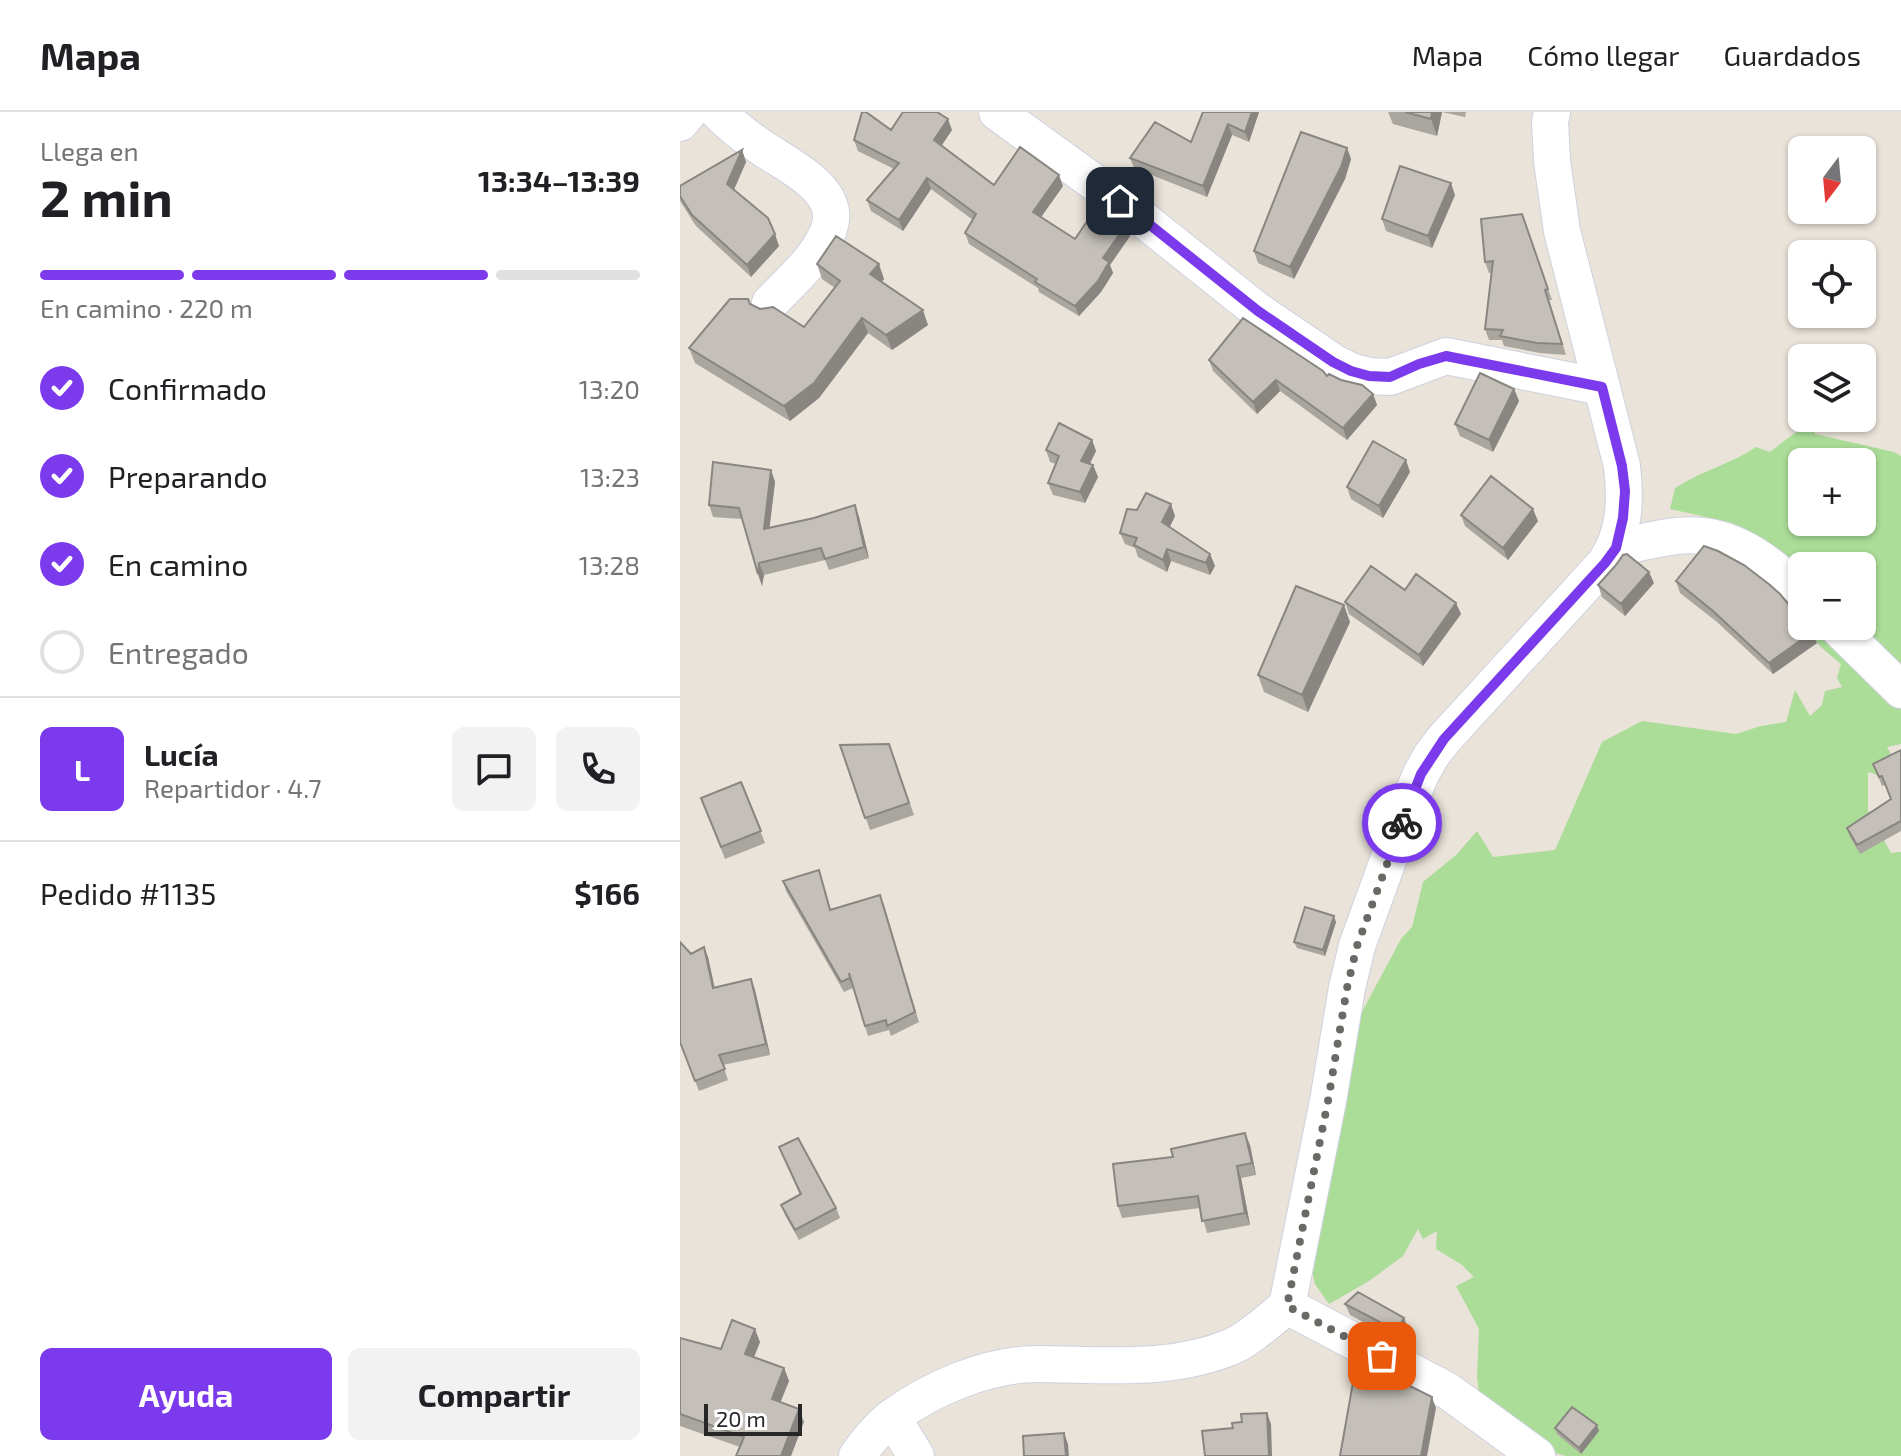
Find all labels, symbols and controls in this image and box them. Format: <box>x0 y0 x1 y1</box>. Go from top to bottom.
text: Mapa <box>40 32 141 78</box>
text: Mapa <box>1412 38 1483 72</box>
text: Cómo llegar <box>1527 38 1680 72</box>
text: Guardados <box>1724 38 1861 72</box>
text: Llega en <box>40 135 139 166</box>
north arrow <box>1788 136 1876 224</box>
map controls <box>1788 136 1876 640</box>
text: 13:34–13:39 <box>478 162 640 198</box>
text: 2 min <box>40 165 173 227</box>
pin <box>1086 167 1154 235</box>
icon: home <box>1098 179 1142 223</box>
button: locate <box>1788 240 1876 328</box>
text: En camino · 220 m <box>40 292 253 323</box>
button: layers <box>1788 344 1876 432</box>
icon: check <box>40 366 84 410</box>
text: Confirmado <box>108 370 267 406</box>
text: 13:20 <box>579 373 640 404</box>
button: + <box>1788 448 1876 536</box>
icon: check <box>40 454 84 498</box>
text: Preparando <box>108 458 267 494</box>
text: 13:23 <box>580 461 640 492</box>
icon: check <box>40 542 84 586</box>
text: En camino <box>108 546 248 582</box>
text: 13:28 <box>579 549 640 580</box>
button: − <box>1788 552 1876 640</box>
text: Entregado <box>108 634 249 670</box>
button: chat <box>452 727 536 811</box>
button: phone <box>556 727 640 811</box>
text: Lucía <box>144 736 219 772</box>
text: L <box>74 751 90 787</box>
text: Repartidor · 4.7 <box>144 772 322 803</box>
courier <box>1362 783 1442 863</box>
icon: bike <box>1380 801 1424 845</box>
text: Pedido #1135 <box>40 875 216 911</box>
text: $166 <box>574 875 640 911</box>
pin <box>1348 1322 1416 1390</box>
icon: bag <box>1360 1334 1404 1378</box>
button: Ayuda <box>40 1348 332 1440</box>
button: Compartir <box>348 1348 640 1440</box>
scale bar <box>704 1400 802 1436</box>
text: 20 m <box>716 1405 766 1431</box>

